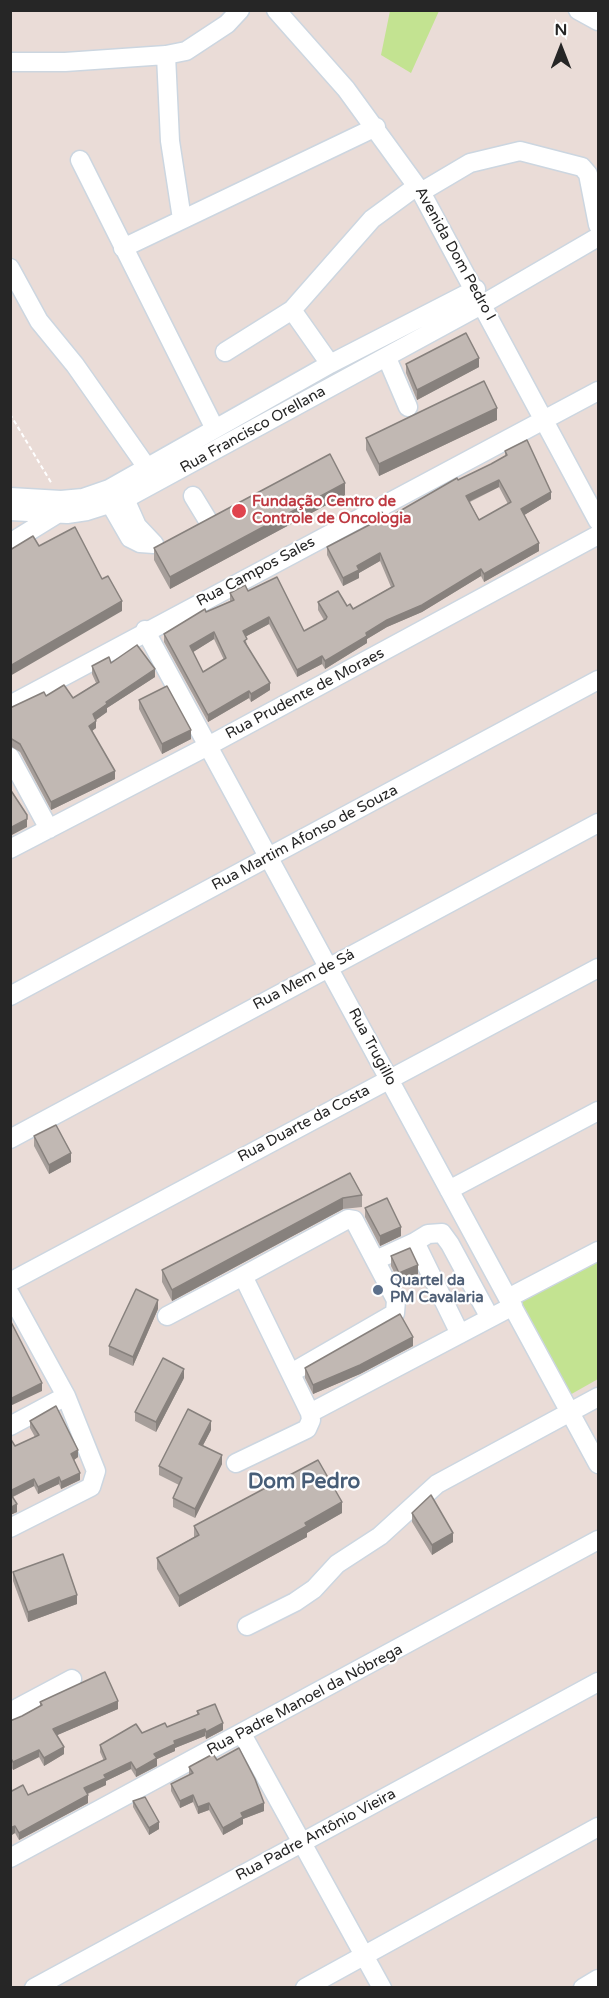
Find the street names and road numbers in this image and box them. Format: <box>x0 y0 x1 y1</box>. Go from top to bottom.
street label: Avenida Dom Pedro I <box>411 184 499 324</box>
street label: Rua Francisco Orellana <box>177 382 329 478</box>
street label: Rua Campos Sales <box>194 533 318 611</box>
street label: Rua Prudente de Moraes <box>223 644 387 744</box>
street label: Rua Martim Afonso de Souza <box>209 781 401 895</box>
street label: Rua Mem de Sá <box>250 946 358 1014</box>
street label: Rua Trugillo <box>344 1005 400 1089</box>
street label: Rua Duarte da Costa <box>235 1082 373 1166</box>
street label: Rua Padre Manoel da Nóbrega <box>204 1641 406 1759</box>
street label: Rua Padre Antônio Vieira <box>233 1785 399 1885</box>

